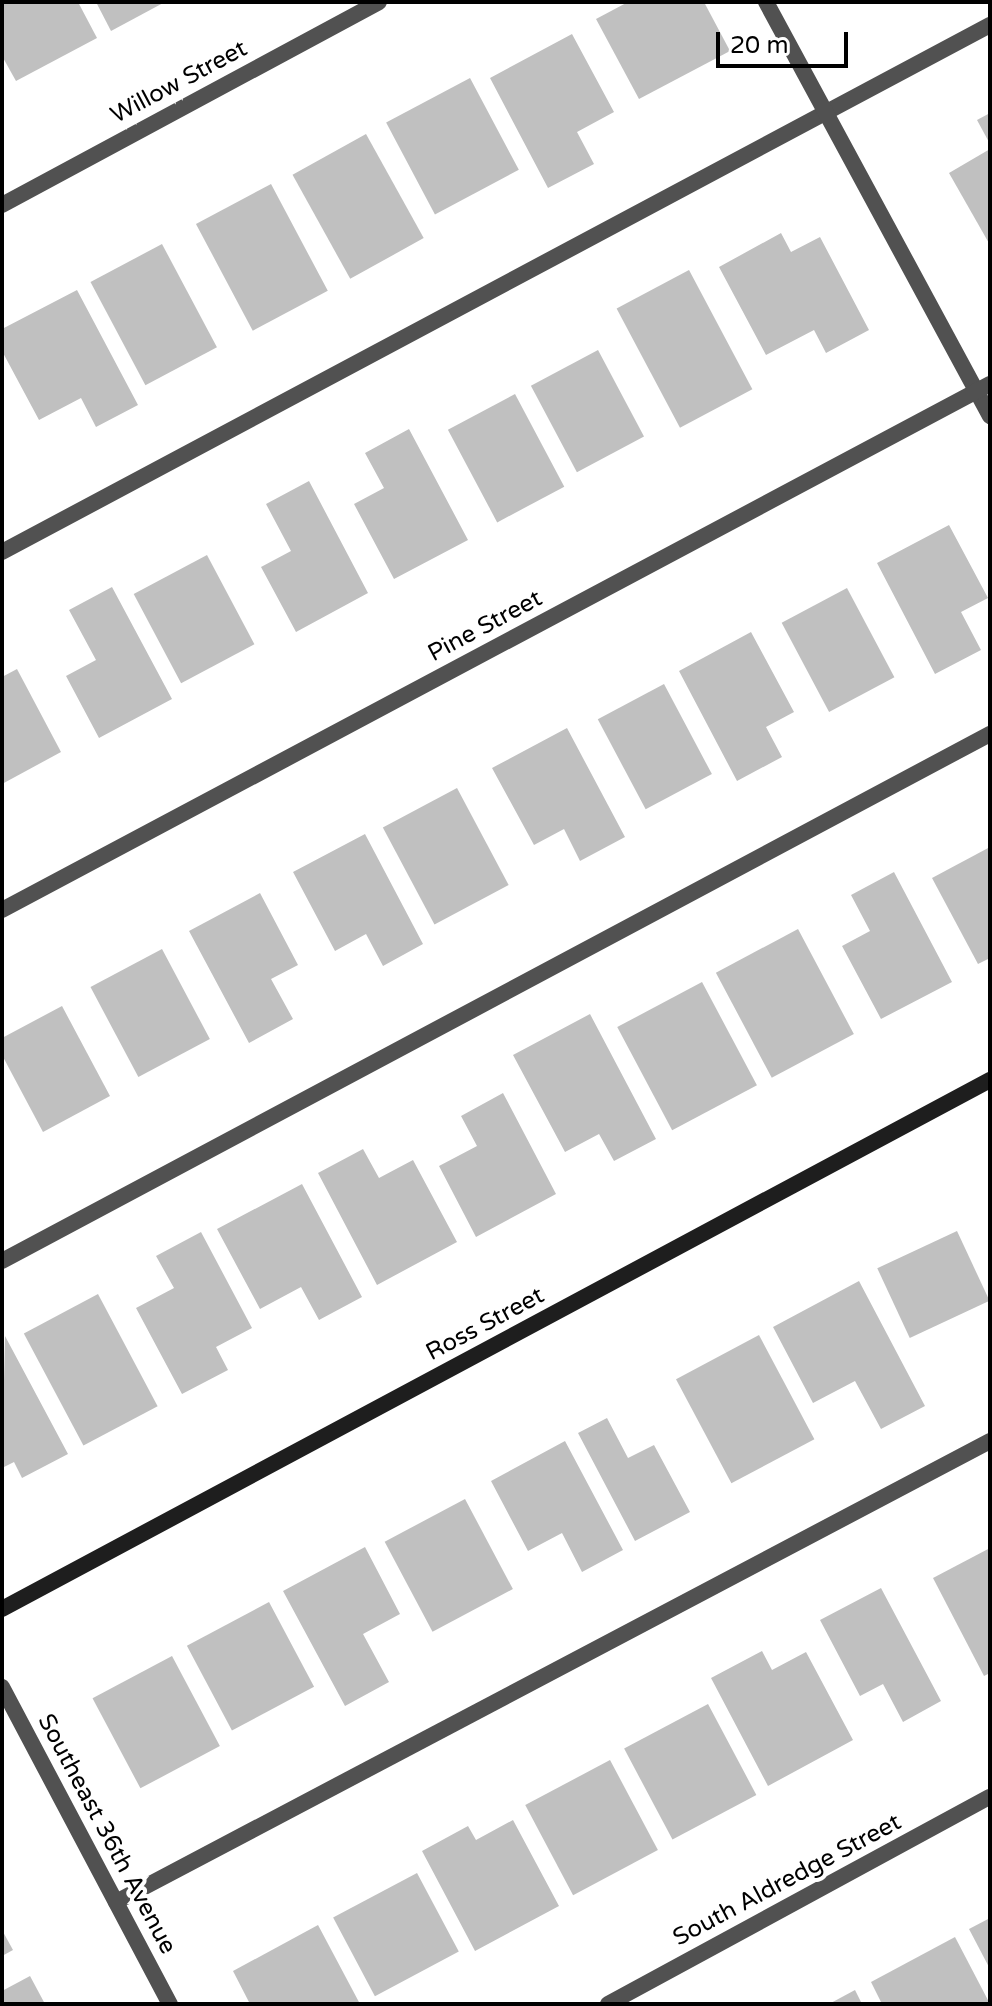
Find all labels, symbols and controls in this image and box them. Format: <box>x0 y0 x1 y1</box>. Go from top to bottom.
scale bar <box>720 16 852 66</box>
text: 20 m <box>730 31 788 60</box>
street label: Willow Street <box>106 34 252 130</box>
street label: Pine Street <box>423 584 547 668</box>
street label: Ross Street <box>421 1281 549 1367</box>
street label: Southeast 36th Avenue <box>31 1709 183 1959</box>
street label: South Aldredge Street <box>668 1808 906 1952</box>

